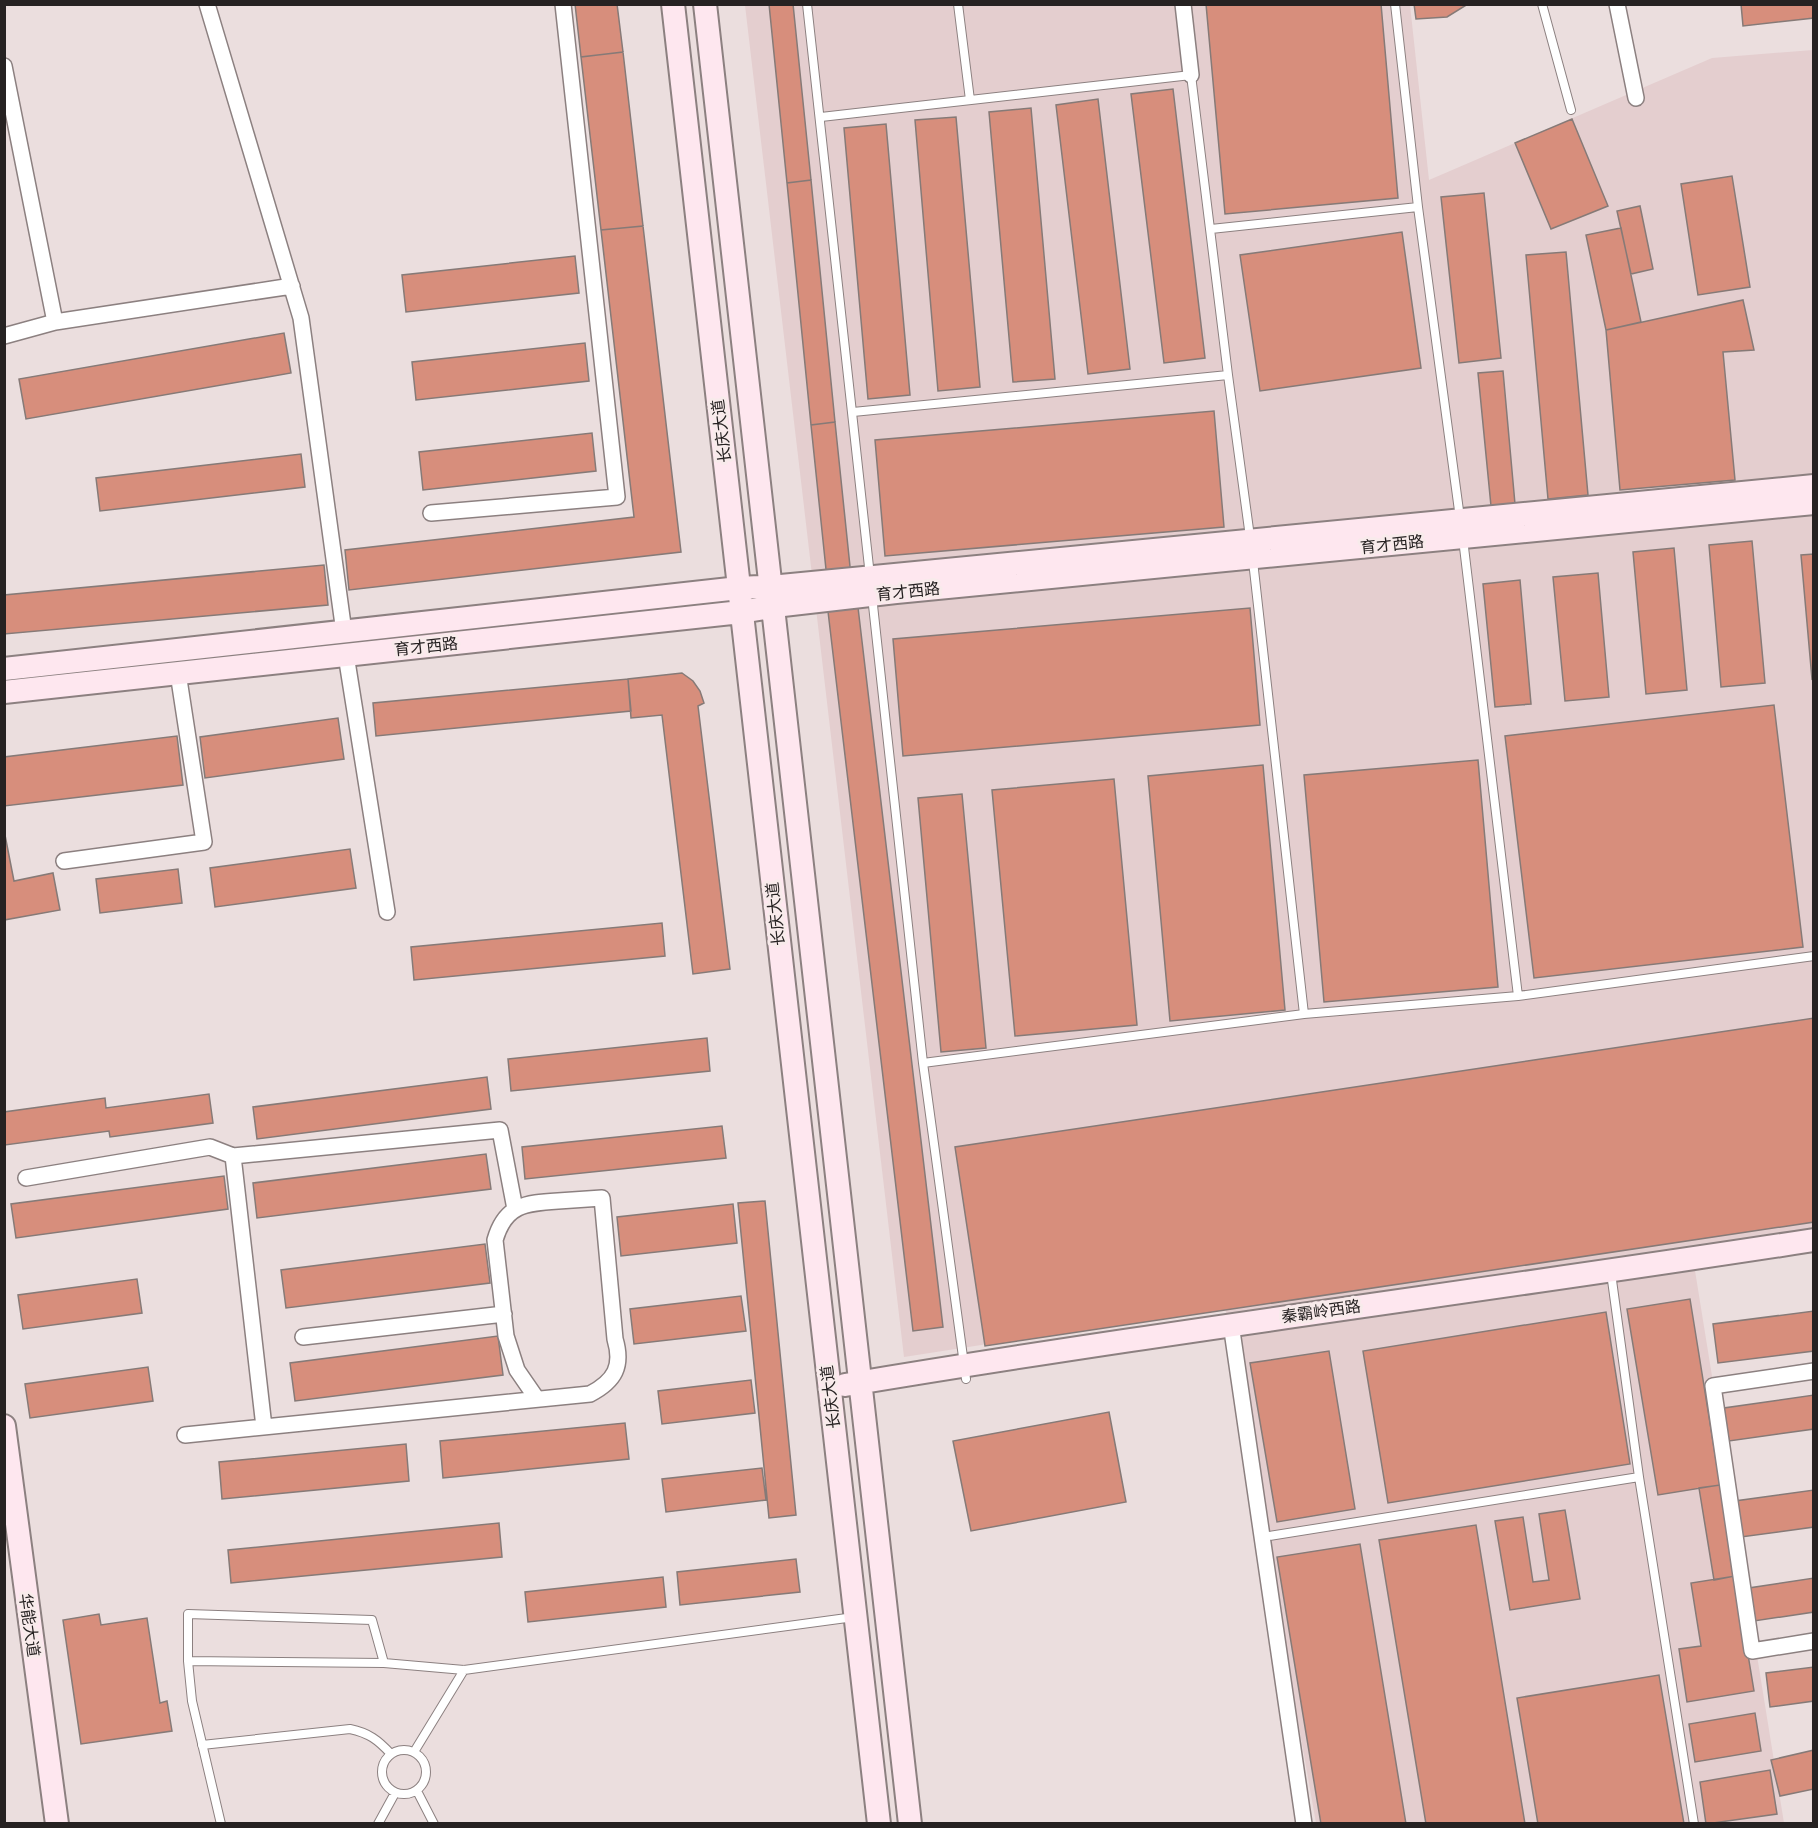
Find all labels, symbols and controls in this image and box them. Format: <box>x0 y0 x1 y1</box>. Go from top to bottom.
street label: 长庆大道 <box>708 398 735 464</box>
street label: 育才西路 <box>1359 532 1425 557</box>
street label: 育才西路 <box>875 579 941 604</box>
street label: 育才西路 <box>393 634 459 659</box>
street label: 长庆大道 <box>763 881 788 947</box>
street label: 秦霸岭西路 <box>1280 1297 1362 1326</box>
street label: 长庆大道 <box>817 1364 844 1430</box>
street label: 华能大道 <box>16 1592 43 1658</box>

